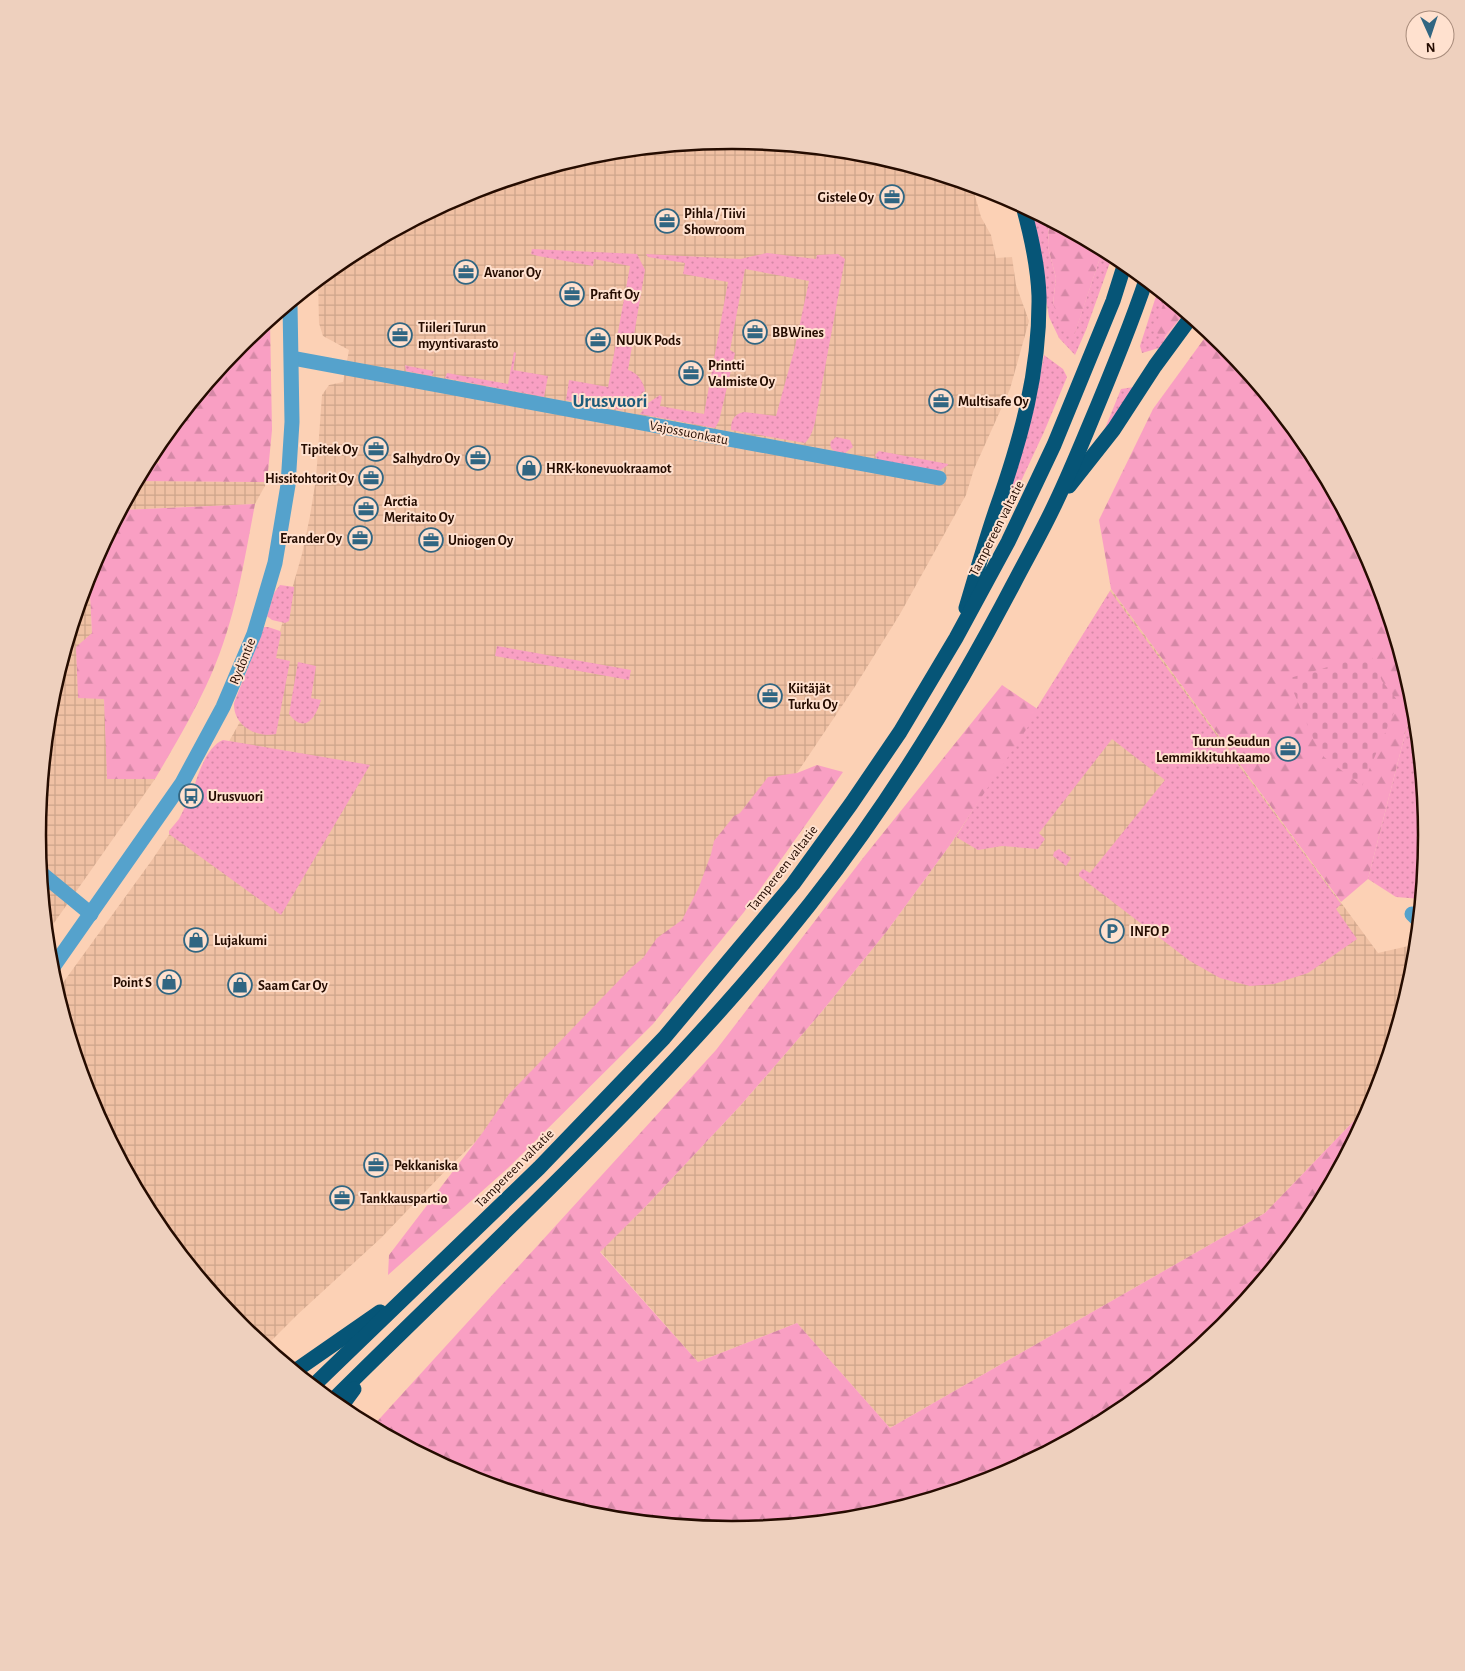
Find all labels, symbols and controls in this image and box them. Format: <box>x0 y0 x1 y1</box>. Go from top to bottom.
north arrow <box>1405 10 1455 60</box>
text: N <box>1425 40 1436 54</box>
office icon: Gistele Oy <box>879 184 905 210</box>
place label: Gistele Oy <box>818 191 875 205</box>
place label: Pihla / Tiivi Showroom <box>684 207 746 237</box>
office icon: Pihla / Tiivi Showroom <box>654 208 680 234</box>
office icon: Avanor Oy <box>453 259 479 285</box>
place label: Avanor Oy <box>484 266 542 280</box>
office icon: Prafit Oy <box>559 281 585 307</box>
place label: Prafit Oy <box>590 288 640 302</box>
office icon: BBWines <box>742 319 768 345</box>
place label: Tiileri Turun myyntivarasto <box>418 321 499 351</box>
office icon: Tiileri Turun myyntivarasto <box>387 322 413 348</box>
place label: BBWines <box>772 326 824 340</box>
office icon: NUUK Pods <box>585 327 611 353</box>
place label: NUUK Pods <box>616 334 681 348</box>
place label: Printti Valmiste Oy <box>708 359 776 389</box>
office icon: Printti Valmiste Oy <box>678 360 704 386</box>
office icon: Multisafe Oy <box>928 388 954 414</box>
district label: Urusvuori <box>573 392 647 411</box>
place label: Multisafe Oy <box>958 395 1030 409</box>
street label: Vajossuonkatu <box>648 418 729 447</box>
office icon: Tipitek Oy <box>363 436 389 462</box>
place label: Tipitek Oy <box>301 443 359 457</box>
office icon: Salhydro Oy <box>465 445 491 471</box>
place label: Salhydro Oy <box>393 452 461 466</box>
shop icon: HRK-konevuokraamot <box>516 455 542 481</box>
place label: HRK-konevuokraamot <box>546 462 672 476</box>
office icon: Hissitohtorit Oy <box>358 465 384 491</box>
place label: Hissitohtorit Oy <box>265 472 355 486</box>
street label: Tampereen valtatie <box>967 479 1027 578</box>
place label: Arctia Meritaito Oy <box>384 495 455 525</box>
office icon: Arctia Meritaito Oy <box>353 496 379 522</box>
office icon: Erander Oy <box>347 525 373 551</box>
office icon: Uniogen Oy <box>418 527 444 553</box>
place label: Erander Oy <box>280 532 343 546</box>
place label: Uniogen Oy <box>448 534 514 548</box>
street label: Rydöntie <box>227 636 259 687</box>
place label: Kiitäjät Turku Oy <box>788 682 839 712</box>
office icon: Kiitäjät Turku Oy <box>757 683 783 709</box>
place label: Turun Seudun Lemmikkituhkaamo <box>1156 735 1270 765</box>
office icon: Turun Seudun Lemmikkituhkaamo <box>1275 736 1301 762</box>
bus stop icon: Urusvuori <box>178 783 204 809</box>
place label: Urusvuori <box>208 790 263 804</box>
street label: Tampereen valtatie <box>745 823 821 914</box>
parking icon: INFO P <box>1099 918 1125 944</box>
place label: INFO P <box>1130 925 1169 939</box>
shop icon: Lujakumi <box>183 927 209 953</box>
place label: Lujakumi <box>214 934 267 948</box>
shop icon: Point S <box>156 969 182 995</box>
shop icon: Saam Car Oy <box>227 972 253 998</box>
place label: Point S <box>113 976 152 990</box>
place label: Saam Car Oy <box>258 979 329 993</box>
street label: Tampereen valtatie <box>473 1127 557 1211</box>
office icon: Pekkaniska <box>363 1152 389 1178</box>
place label: Pekkaniska <box>394 1159 458 1173</box>
office icon: Tankkauspartio <box>329 1185 355 1211</box>
place label: Tankkauspartio <box>360 1192 447 1206</box>

